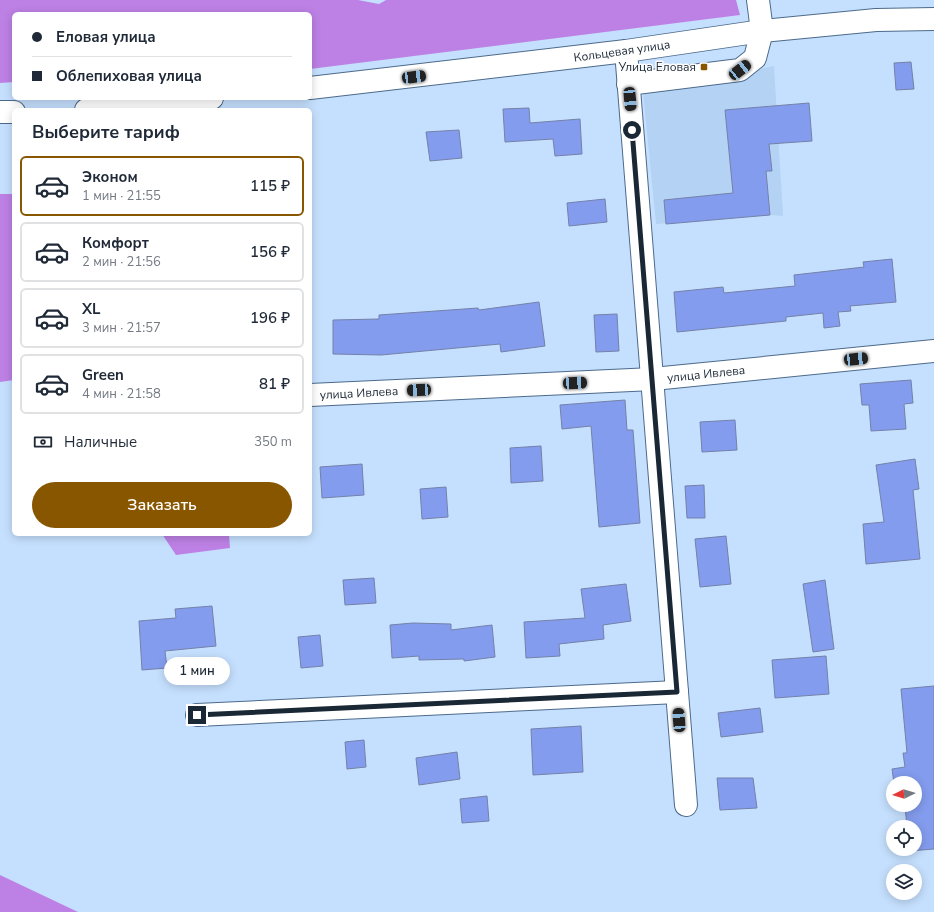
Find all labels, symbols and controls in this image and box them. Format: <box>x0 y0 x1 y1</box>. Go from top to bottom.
text: Еловая улица <box>56 27 156 47</box>
street label: Кольцевая улица <box>573 36 671 66</box>
car <box>727 58 753 82</box>
place label: Улица Еловая <box>617 59 696 75</box>
marker: Улица Еловая <box>699 62 709 72</box>
text: Облепиховая улица <box>56 66 202 86</box>
car <box>401 70 427 84</box>
car <box>623 87 637 111</box>
text: Выберите тариф <box>32 120 180 144</box>
route start <box>623 121 641 139</box>
text: Эконом <box>82 167 138 187</box>
icon: car <box>34 168 70 204</box>
text: 115 ₽ <box>250 176 290 196</box>
text: 1 мин · 21:55 <box>82 187 161 205</box>
text: Комфорт <box>82 233 149 253</box>
icon: car <box>34 234 70 270</box>
text: 156 ₽ <box>250 242 290 262</box>
text: 2 мин · 21:56 <box>82 253 161 271</box>
text: XL <box>82 299 101 319</box>
icon: car <box>34 300 70 336</box>
text: 196 ₽ <box>250 308 290 328</box>
text: 3 мин · 21:57 <box>82 319 161 337</box>
car <box>843 352 869 366</box>
street label: улица Ивлева <box>666 362 746 386</box>
text: Green <box>82 365 124 385</box>
icon: car <box>34 366 70 402</box>
text: 81 ₽ <box>259 374 290 394</box>
car <box>563 376 587 390</box>
street label: улица Ивлева <box>319 383 399 403</box>
car <box>407 383 431 397</box>
text: 4 мин · 21:58 <box>82 385 161 403</box>
icon: cash <box>32 431 54 453</box>
text: Наличные <box>64 432 137 452</box>
text: 350 m <box>254 433 292 451</box>
button: Заказать <box>32 482 292 528</box>
callout: 1 мин <box>164 657 230 685</box>
text: 1 мин <box>179 662 215 680</box>
route end <box>188 706 206 724</box>
car <box>672 708 686 732</box>
north arrow <box>886 776 922 812</box>
map controls <box>886 776 922 900</box>
button: locate <box>886 820 922 856</box>
button: layers <box>886 864 922 900</box>

